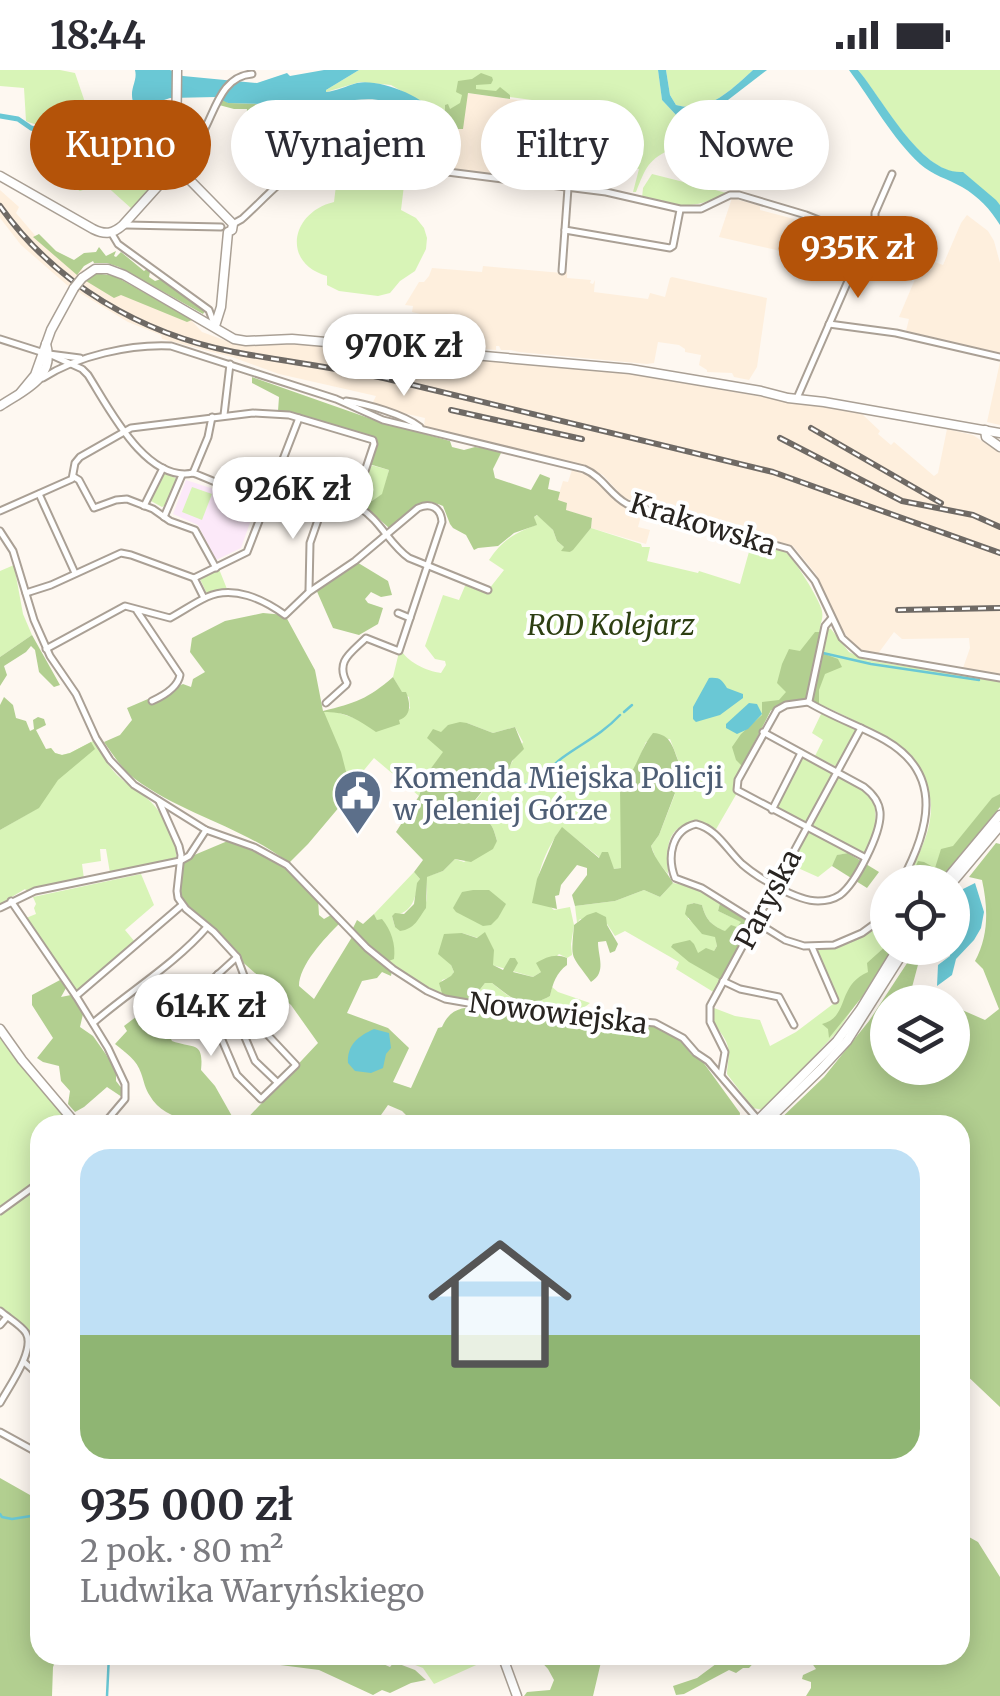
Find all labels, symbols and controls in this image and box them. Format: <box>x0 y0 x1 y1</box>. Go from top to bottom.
text: 18:44 <box>50 12 146 59</box>
chip: Kupno <box>30 100 211 190</box>
chip: Wynajem <box>231 100 461 190</box>
chip: Filtry <box>481 100 644 190</box>
chip: Nowe <box>664 100 829 190</box>
pin: 935K zł <box>766 216 950 301</box>
text: 935K zł <box>801 228 915 268</box>
pin: 970K zł <box>312 314 496 399</box>
text: 970K zł <box>345 326 463 366</box>
pin: 926K zł <box>201 457 385 542</box>
text: 926K zł <box>234 469 352 509</box>
street label: Krakowska <box>626 485 780 563</box>
park label: ROD Kolejarz <box>527 607 695 643</box>
place label: Komenda Miejska Policji w Jeleniej Górze <box>392 760 723 828</box>
public building icon: Komenda Miejska Policji w Jeleniej Górze <box>332 768 384 836</box>
street label: Paryska <box>727 843 809 955</box>
map controls <box>870 865 970 1085</box>
button: locate <box>870 865 970 965</box>
pin: 614K zł <box>119 974 303 1059</box>
street label: Nowowiejska <box>467 984 649 1042</box>
button: layers <box>870 985 970 1085</box>
text: 614K zł <box>155 986 267 1026</box>
icon: home <box>410 1214 590 1394</box>
text: 935 000 zł <box>80 1479 294 1531</box>
text: 2 pok. · 80 m² <box>80 1531 283 1571</box>
text: Ludwika Waryńskiego <box>80 1571 424 1611</box>

